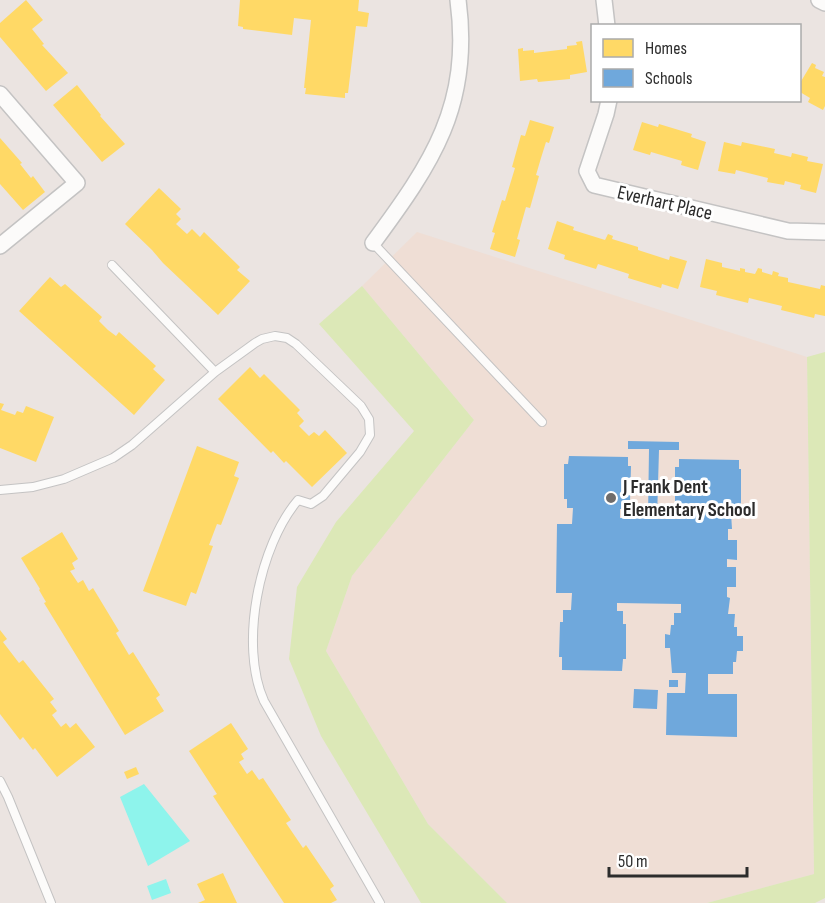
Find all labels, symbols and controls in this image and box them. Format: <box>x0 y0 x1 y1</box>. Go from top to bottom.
legend <box>591 24 801 102</box>
text: Homes <box>645 38 687 59</box>
text: Schools <box>645 68 692 89</box>
street label: Everhart Place <box>615 180 715 226</box>
place label: J Frank Dent Elementary School <box>622 475 756 522</box>
marker: J Frank Dent Elementary School <box>604 491 618 505</box>
scale bar <box>609 840 747 878</box>
text: 50 m <box>618 851 648 872</box>

